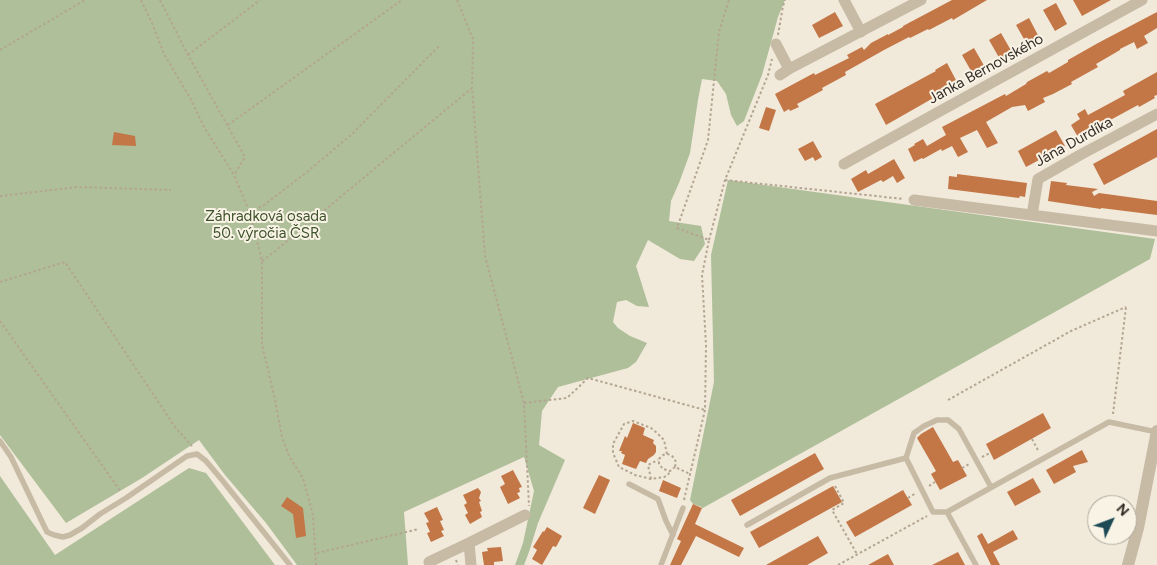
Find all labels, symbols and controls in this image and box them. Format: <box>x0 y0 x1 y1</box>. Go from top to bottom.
street label: Janka Bernovského <box>925 30 1047 108</box>
street label: Jána Durdíka <box>1032 113 1116 171</box>
park label: Záhradková osada 50. výročia ČSR <box>205 208 327 243</box>
north arrow <box>1087 495 1137 545</box>
text: N <box>1113 500 1133 520</box>

